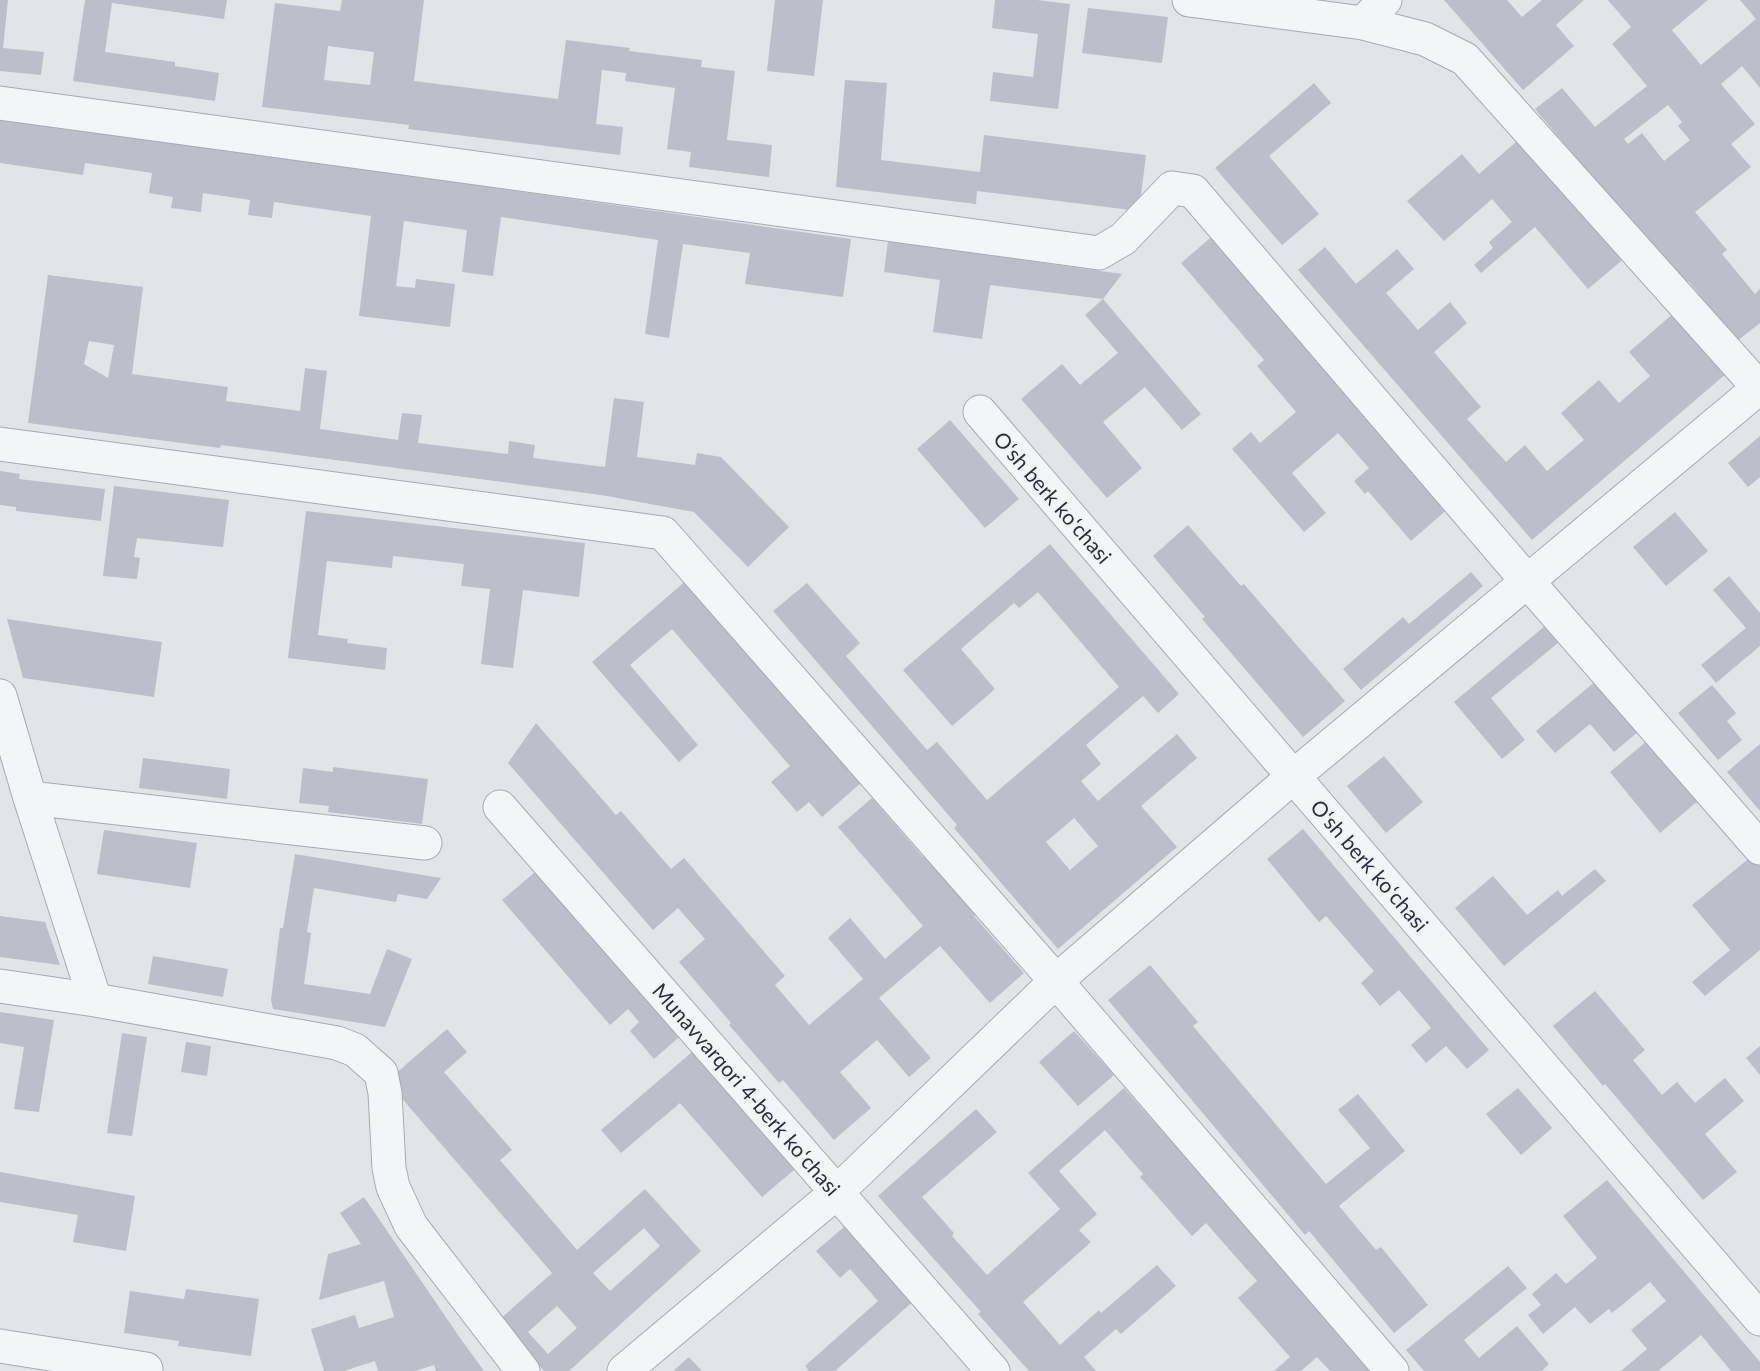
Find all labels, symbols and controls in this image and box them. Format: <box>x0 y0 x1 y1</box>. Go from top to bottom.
street label: Oʻsh berk koʻchasi <box>989 426 1117 568</box>
street label: Oʻsh berk koʻchasi <box>1306 794 1434 936</box>
street label: Munavvarqori 4-berk koʻchasi <box>648 978 846 1200</box>

